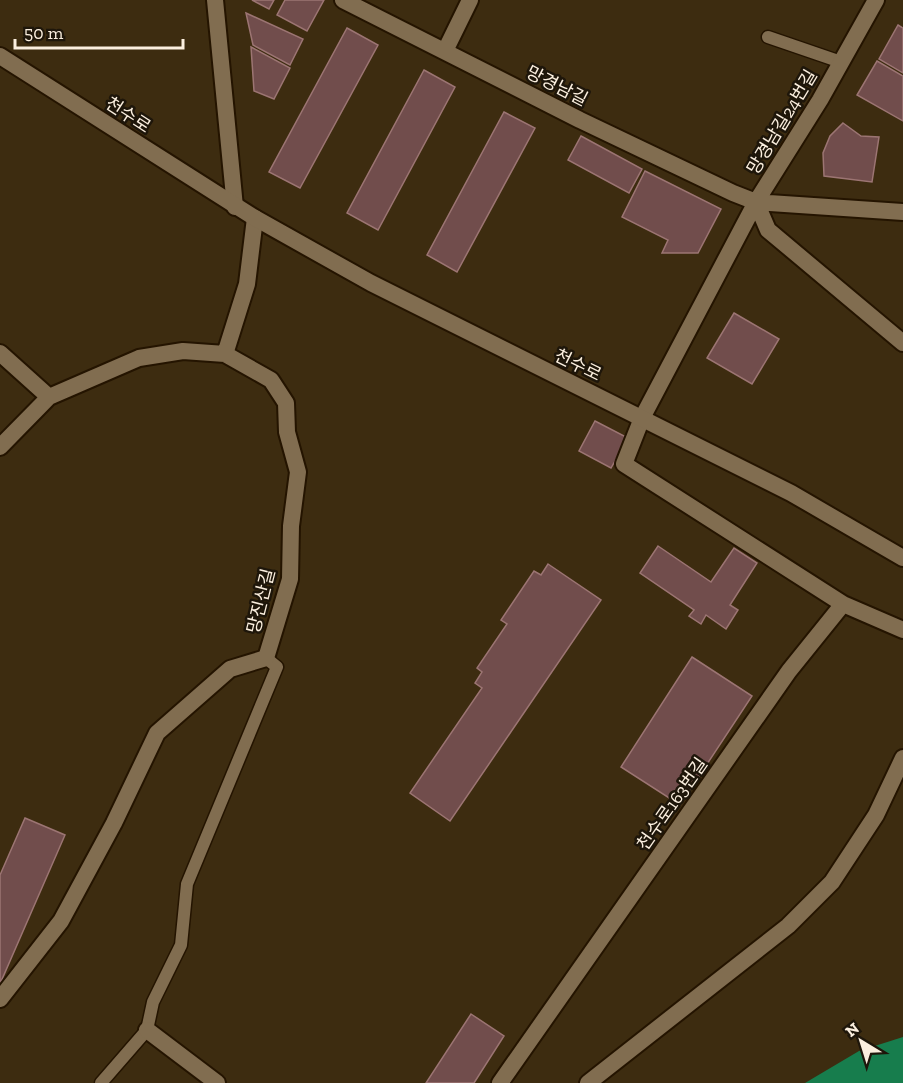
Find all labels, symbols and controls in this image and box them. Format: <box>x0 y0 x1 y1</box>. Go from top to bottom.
scale bar <box>15 12 183 50</box>
text: 50 m <box>24 22 64 44</box>
street label: 망경남길 <box>522 61 592 111</box>
street label: 망경남길24번길 <box>742 66 822 178</box>
street label: 천수로 <box>101 92 155 138</box>
street label: 천수로 <box>551 344 605 386</box>
street label: 망진산길 <box>242 566 280 636</box>
street label: 천수로163번길 <box>632 753 712 855</box>
north arrow <box>831 1011 891 1071</box>
text: N <box>841 1018 863 1041</box>

